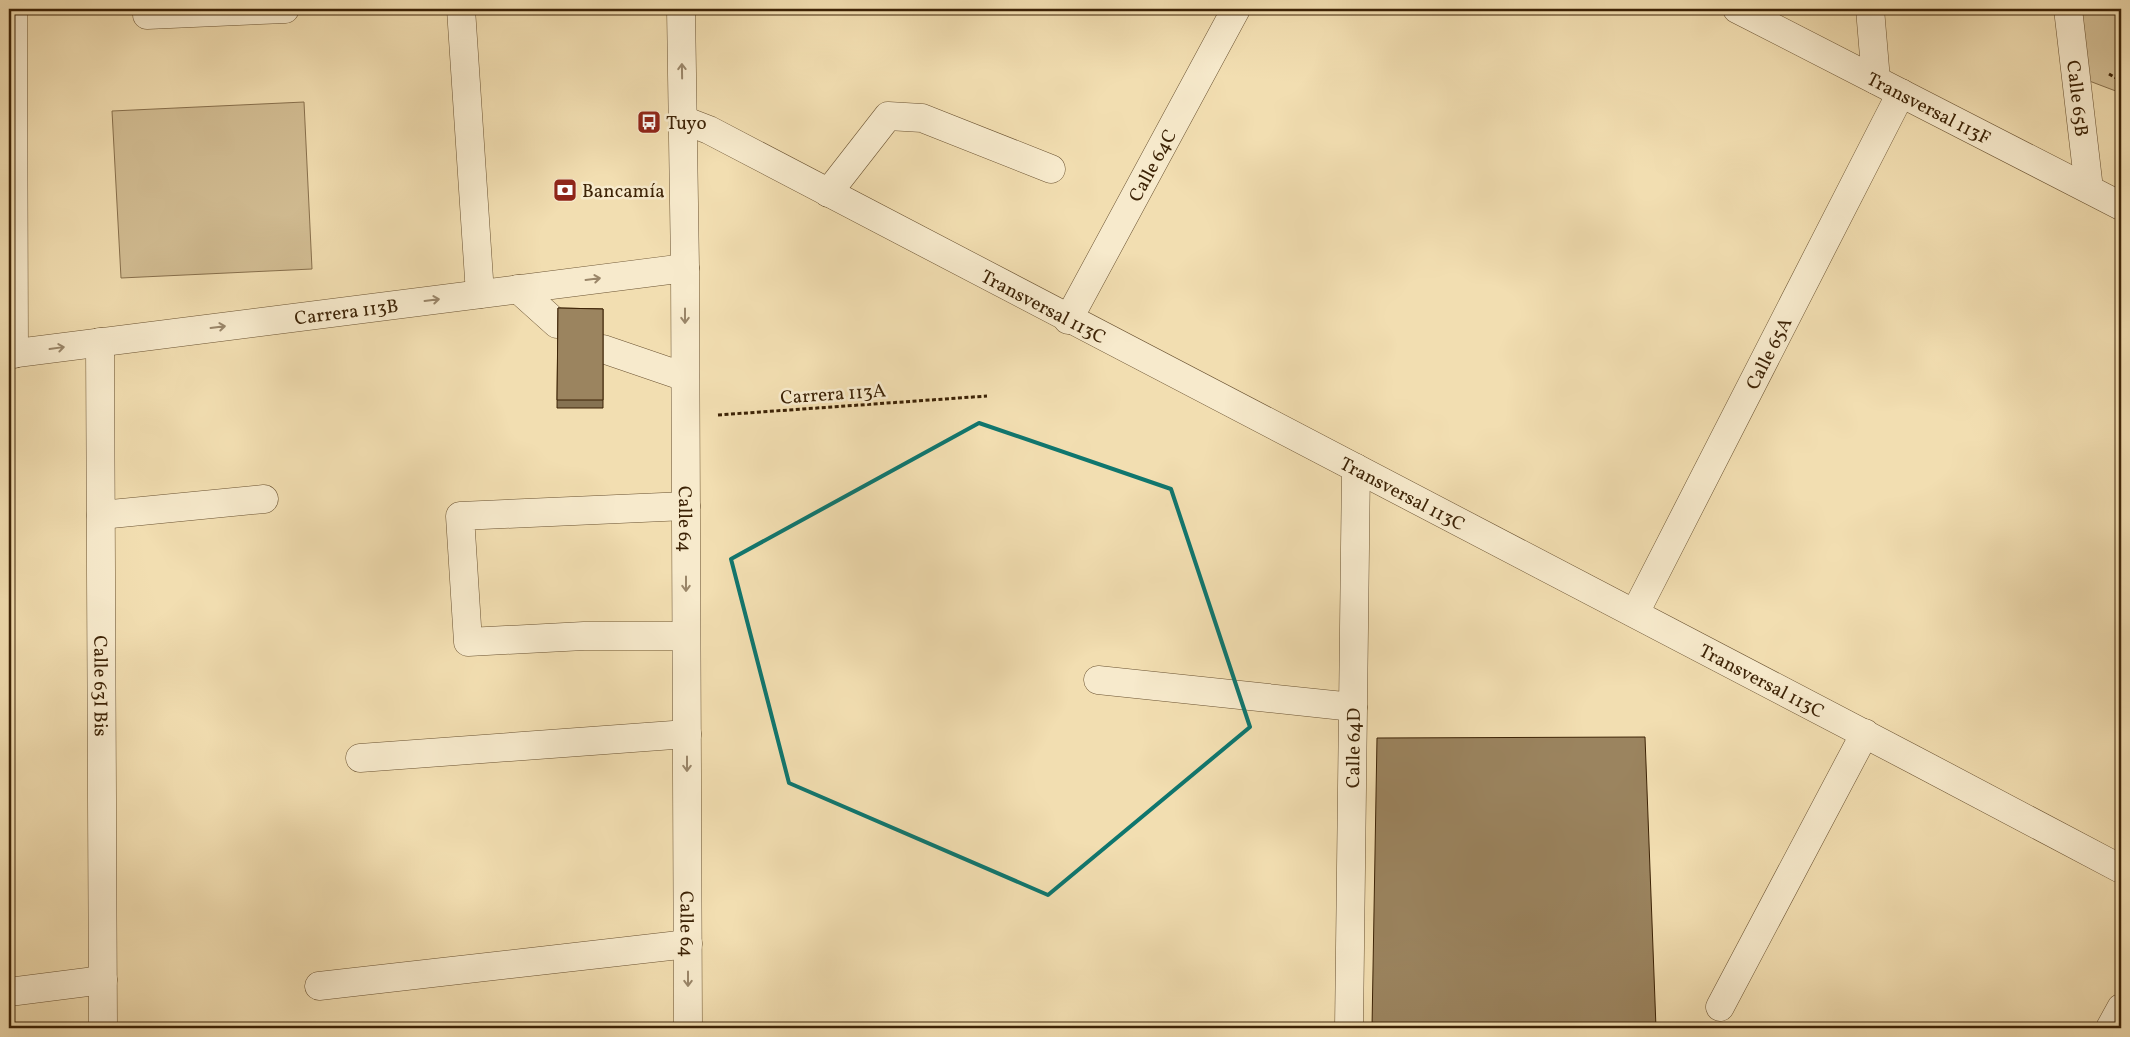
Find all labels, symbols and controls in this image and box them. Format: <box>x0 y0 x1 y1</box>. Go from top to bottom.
street label: Calle 65B <box>2059 59 2094 138</box>
one-way arrow <box>677 64 687 80</box>
street label: Transversal 113F <box>1862 67 1995 152</box>
bus stop icon: Tuyo <box>636 109 662 135</box>
place label: Tuyo <box>666 111 707 137</box>
street label: Calle 64C <box>1123 125 1184 207</box>
bank icon: Bancamía <box>552 177 578 203</box>
place label: Bancamía <box>582 179 665 205</box>
street label: Transversal 113C <box>976 264 1110 351</box>
one-way arrow <box>584 274 600 284</box>
street label: Carrera 113B <box>293 294 400 333</box>
one-way arrow <box>423 295 439 305</box>
one-way arrow <box>680 308 690 324</box>
street label: Calle 65A <box>1740 313 1799 395</box>
one-way arrow <box>210 322 226 332</box>
one-way arrow <box>49 343 65 353</box>
street label: Carrera 113A <box>779 378 887 412</box>
street label: Transversal 113C <box>1335 451 1469 538</box>
street label: Calle 64 <box>671 486 697 552</box>
one-way arrow <box>681 576 691 592</box>
street label: Calle 63I Bis <box>86 635 113 737</box>
street label: Transversal 113C <box>1694 638 1828 725</box>
street label: Calle 64D <box>1341 708 1368 788</box>
one-way arrow <box>682 756 692 772</box>
street label: Calle 64 <box>672 891 699 957</box>
one-way arrow <box>683 970 693 987</box>

